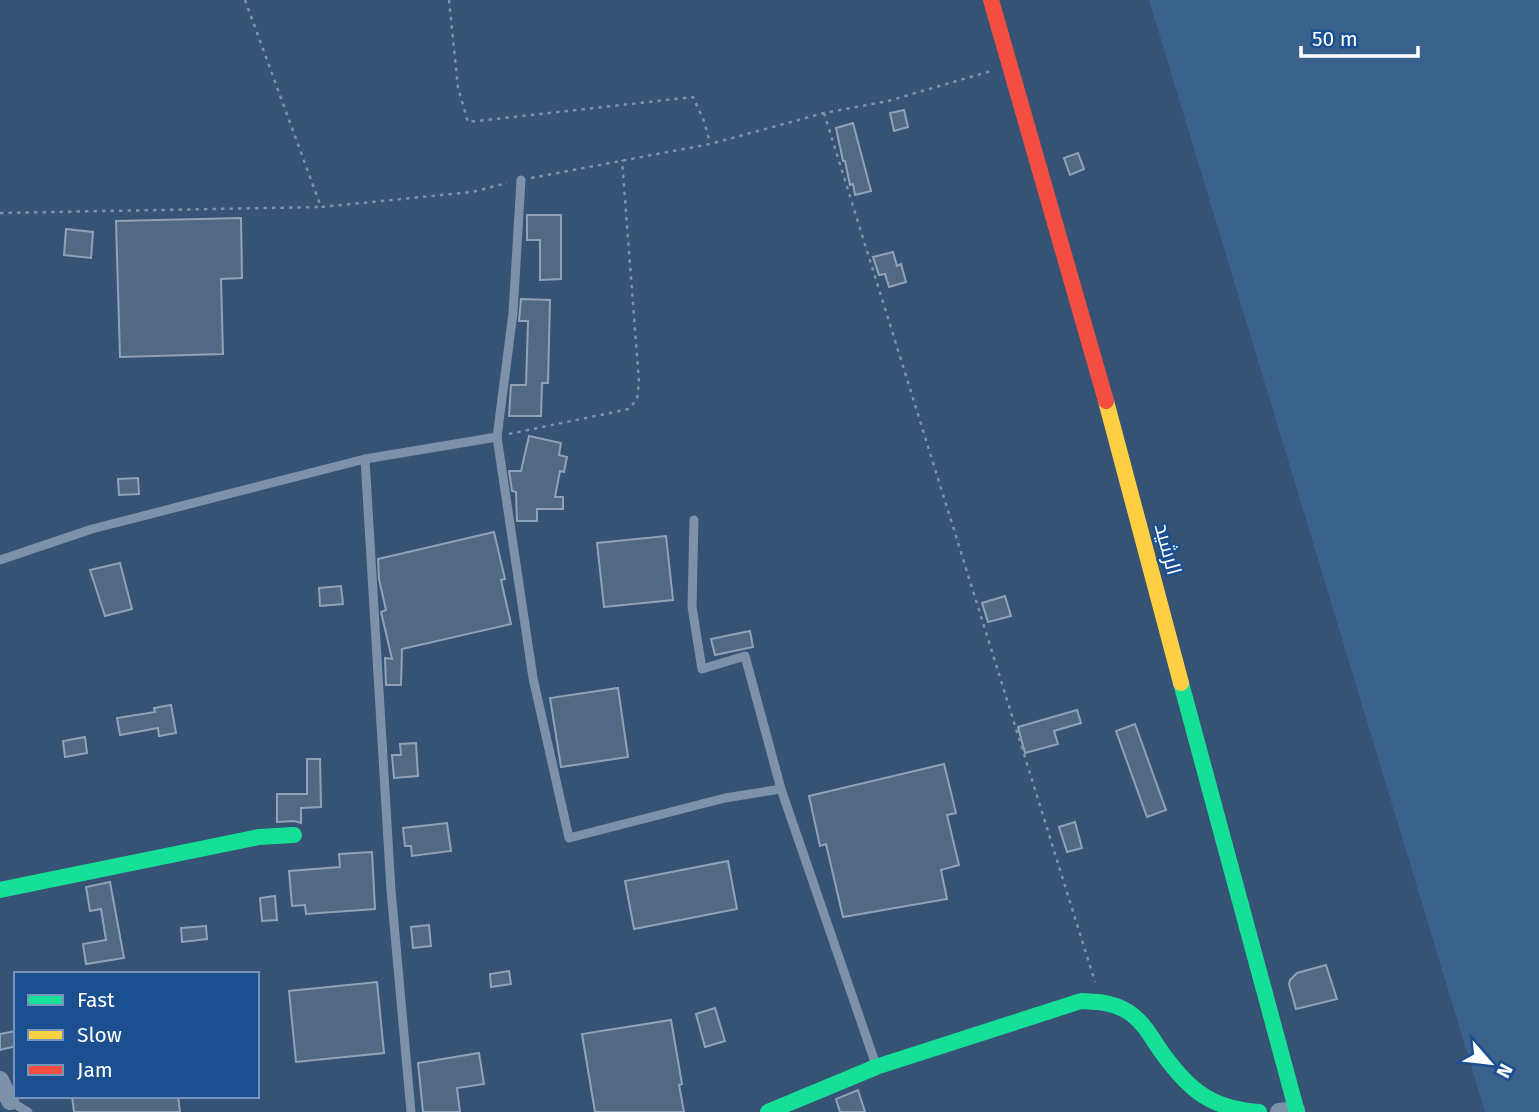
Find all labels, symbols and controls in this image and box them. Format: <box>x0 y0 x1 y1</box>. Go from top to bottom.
scale bar <box>1301 14 1418 58</box>
text: 50 m <box>1312 26 1358 52</box>
street label: الرشيد <box>1149 520 1187 578</box>
legend <box>14 972 259 1098</box>
text: Fast <box>77 987 115 1013</box>
text: Slow <box>77 1022 122 1048</box>
north arrow <box>1455 1028 1525 1098</box>
text: Jam <box>77 1057 113 1083</box>
text: N <box>1491 1060 1518 1082</box>

